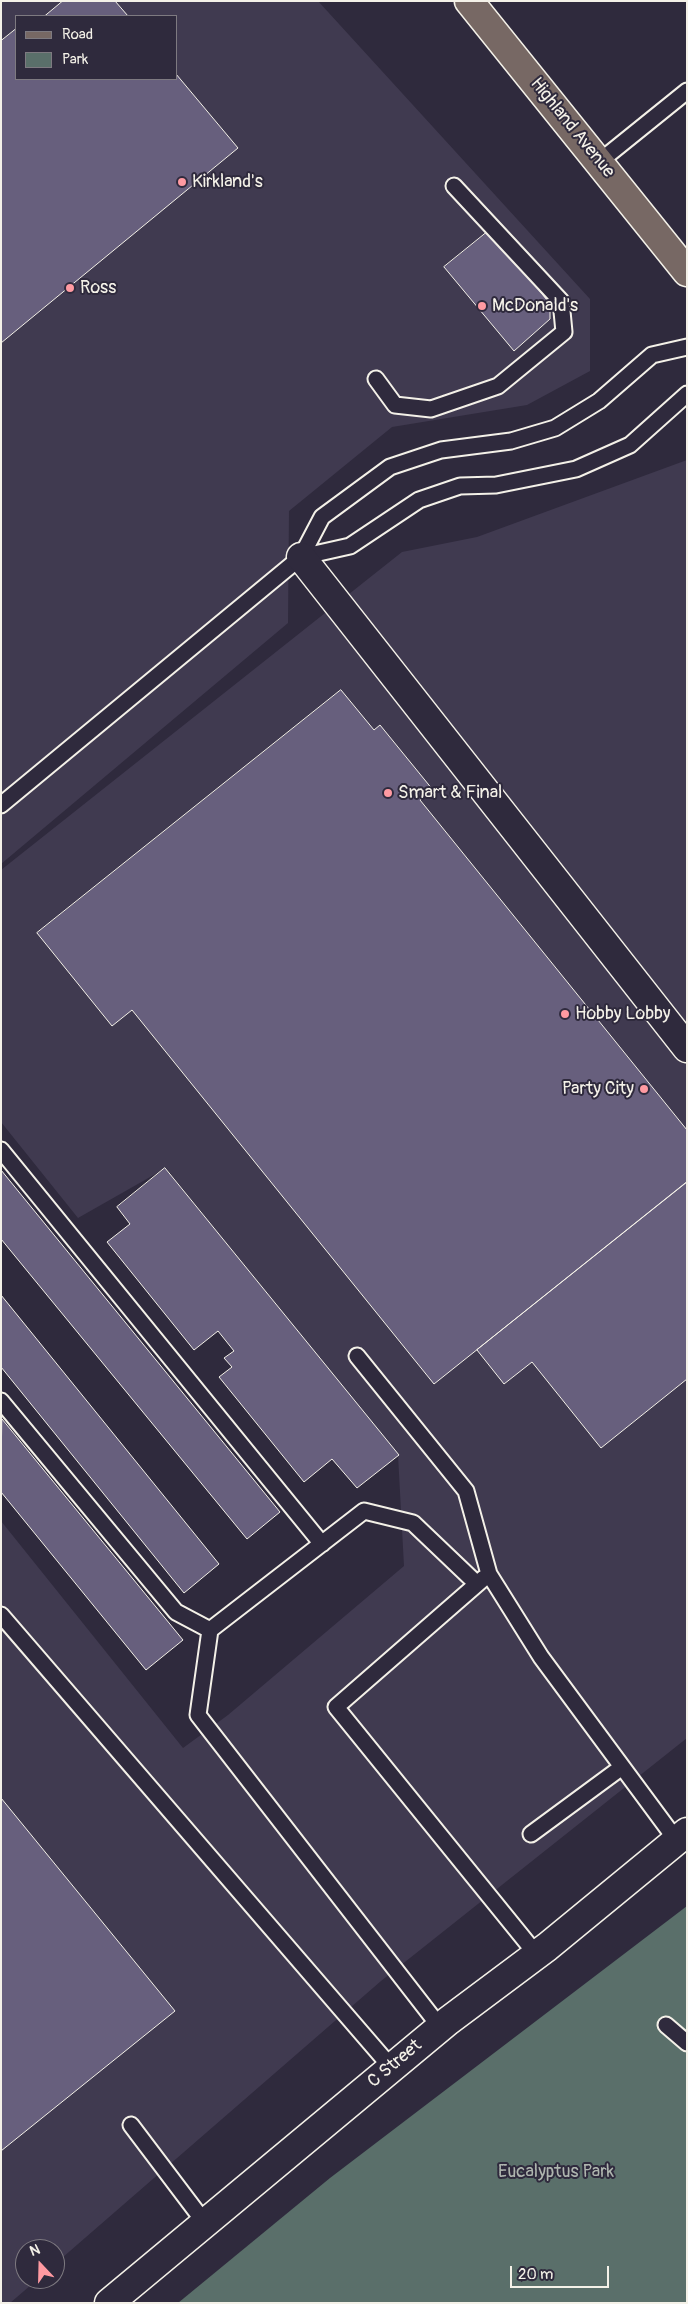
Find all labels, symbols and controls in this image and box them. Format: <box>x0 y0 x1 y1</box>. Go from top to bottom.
legend <box>15 15 178 80</box>
text: Road <box>62 25 93 44</box>
text: Park <box>62 50 88 69</box>
street label: Highland Avenue <box>525 74 619 182</box>
place label: Kirkland's <box>192 171 263 193</box>
marker: Kirkland's <box>176 176 188 188</box>
place label: Ross <box>80 277 116 299</box>
marker: Ross <box>64 282 76 294</box>
place label: McDonald's <box>492 295 578 317</box>
marker: McDonald's <box>476 300 488 312</box>
place label: Smart & Final <box>398 782 502 804</box>
marker: Smart & Final <box>382 787 394 799</box>
place label: Hobby Lobby <box>575 1003 671 1025</box>
marker: Hobby Lobby <box>559 1008 571 1020</box>
place label: Party City <box>562 1078 634 1100</box>
marker: Party City <box>638 1083 650 1095</box>
street label: C Street <box>364 2035 426 2093</box>
park label: Eucalyptus Park <box>498 2161 614 2183</box>
north arrow <box>15 2239 65 2289</box>
text: N <box>27 2241 42 2260</box>
scale bar <box>513 2256 612 2288</box>
text: 20 m <box>518 2265 553 2284</box>

